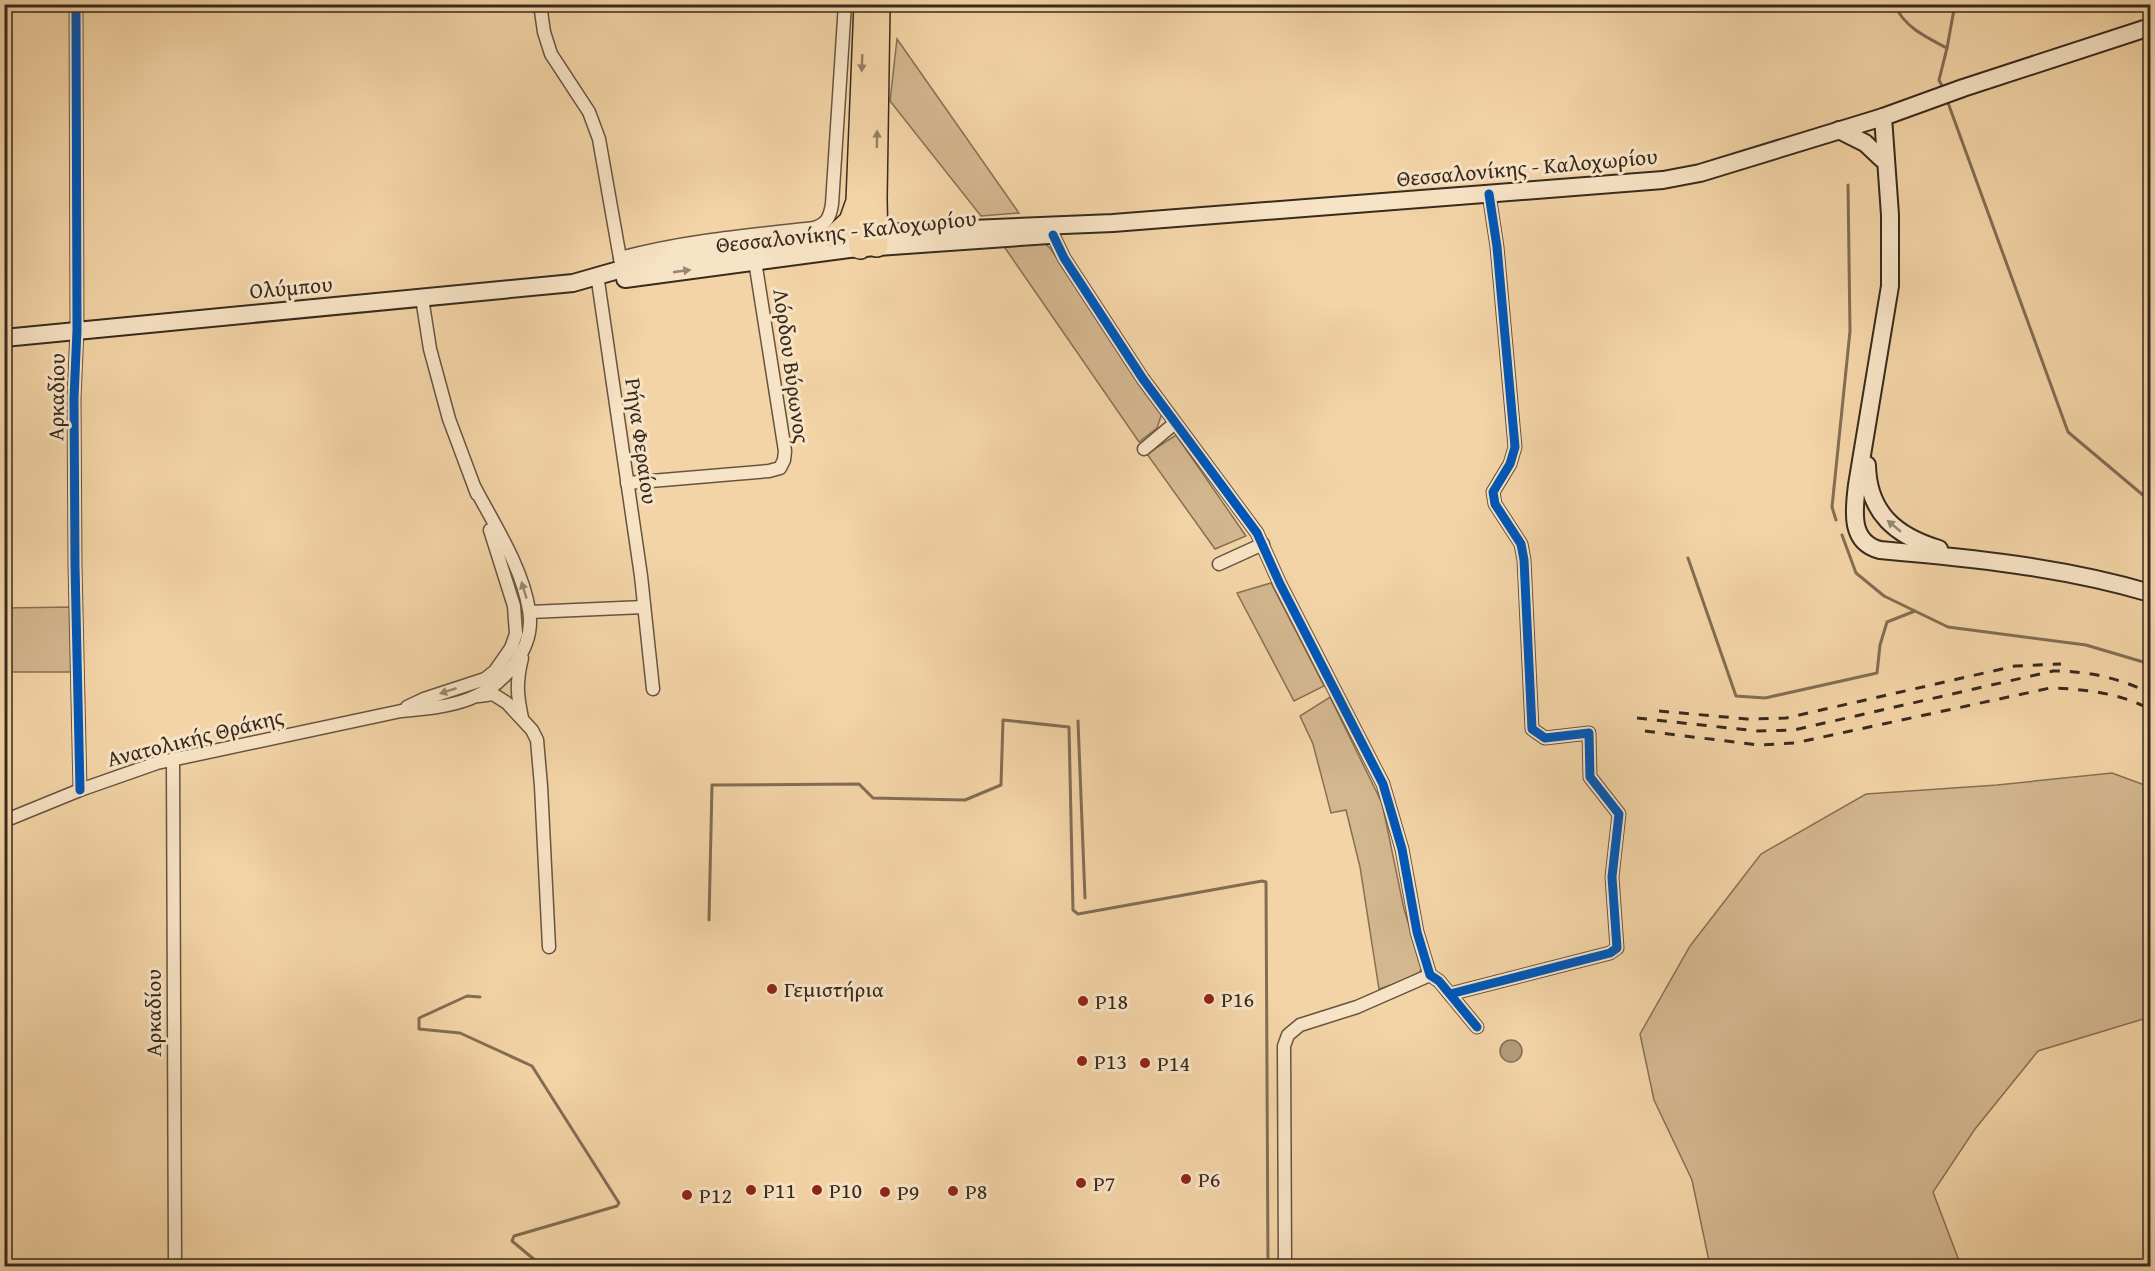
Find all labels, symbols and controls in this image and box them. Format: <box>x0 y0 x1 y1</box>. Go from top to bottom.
one-way arrow <box>858 53 867 72</box>
one-way arrow <box>872 130 882 149</box>
street label: Θεσσαλονίκης - Καλοχωρίου <box>1395 140 1659 194</box>
street label: Θεσσαλονίκης - Καλοχωρίου <box>714 201 978 261</box>
street label: Ολύμπου <box>248 267 334 307</box>
one-way arrow <box>672 267 691 276</box>
street label: Λόρδου Βύρωνος <box>765 287 819 446</box>
street label: Αρκαδίου <box>39 353 73 441</box>
street label: Ρήγα Φεραίου <box>617 376 667 506</box>
one-way arrow <box>1886 520 1902 533</box>
one-way arrow <box>519 581 528 599</box>
one-way arrow <box>439 687 457 697</box>
street label: Ανατολικής Θράκης <box>103 699 287 774</box>
street label: Αρκαδίου <box>137 969 169 1057</box>
place label: Γεμιστήρια <box>784 973 884 1005</box>
marker: Γεμιστήρια <box>765 982 779 996</box>
place label: P16 <box>1221 983 1254 1015</box>
place label: P18 <box>1095 985 1128 1017</box>
marker: P16 <box>1202 992 1216 1006</box>
marker: P18 <box>1076 994 1090 1008</box>
place label: P13 <box>1094 1045 1127 1077</box>
place label: P14 <box>1157 1047 1190 1079</box>
marker: P13 <box>1075 1054 1089 1068</box>
marker: P14 <box>1138 1056 1152 1070</box>
place label: P6 <box>1198 1163 1220 1195</box>
place label: P7 <box>1093 1167 1115 1199</box>
marker: P6 <box>1179 1172 1193 1186</box>
place label: P11 <box>763 1174 796 1206</box>
place label: P10 <box>829 1174 862 1206</box>
place label: P8 <box>965 1175 987 1207</box>
place label: P9 <box>897 1176 919 1208</box>
marker: P7 <box>1074 1176 1088 1190</box>
place label: P12 <box>699 1179 732 1211</box>
marker: P11 <box>744 1183 758 1197</box>
marker: P10 <box>810 1183 824 1197</box>
marker: P8 <box>946 1184 960 1198</box>
marker: P9 <box>878 1185 892 1199</box>
marker: P12 <box>680 1188 694 1202</box>

